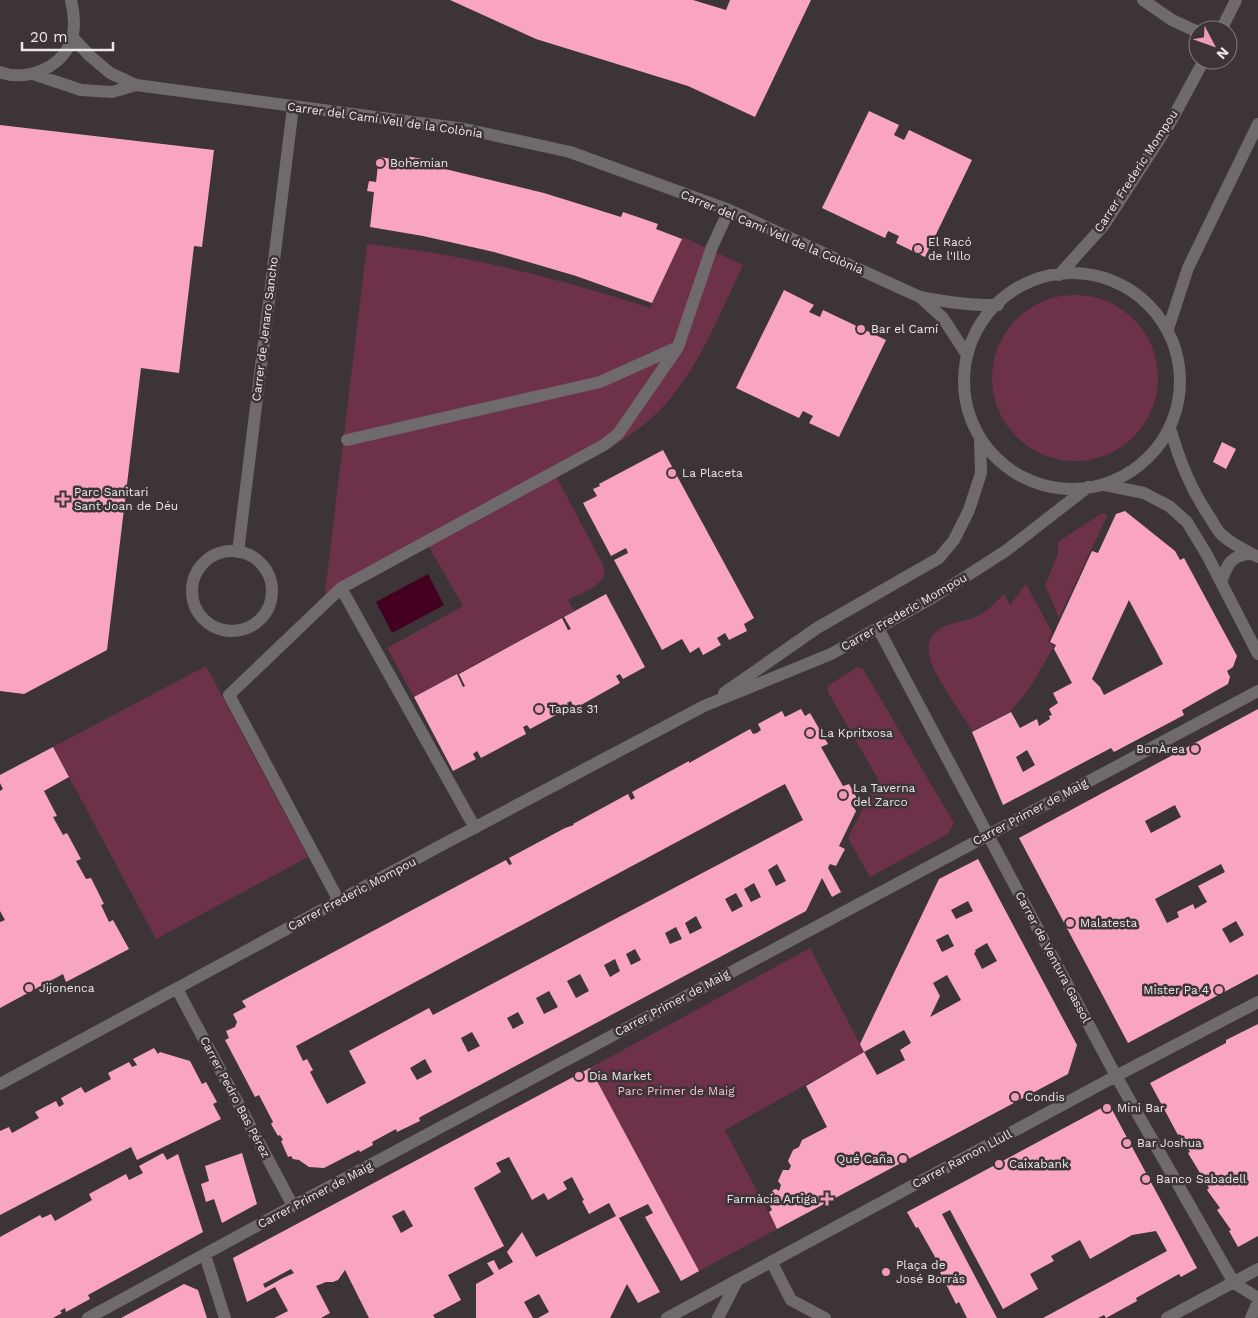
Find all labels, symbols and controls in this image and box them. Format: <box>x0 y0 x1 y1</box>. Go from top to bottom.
scale bar <box>22 20 114 52</box>
north arrow <box>1188 20 1238 70</box>
text: 20 m <box>30 28 68 46</box>
text: N <box>1213 44 1232 63</box>
street label: Carrer del Camí Vell de la Colònia <box>286 99 484 141</box>
street label: Carrer Frederic Mompou <box>1091 107 1181 235</box>
place label: Bohemian <box>390 156 448 170</box>
marker: Bohemian <box>374 157 386 169</box>
street label: Carrer del Camí Vell de la Colònia <box>679 187 866 277</box>
place label: El Racó de l'Illo <box>928 235 972 263</box>
marker: El Racó de l'Illo <box>912 243 924 255</box>
street label: Carrer de Jenaro Sancho <box>249 256 281 402</box>
place label: Bar el Camí <box>871 322 938 336</box>
marker: Bar el Camí <box>855 323 867 335</box>
place label: La Placeta <box>682 466 743 480</box>
marker: La Placeta <box>666 467 678 479</box>
place label: Parc Sanitari Sant Joan de Déu <box>74 485 178 513</box>
marker: Parc Sanitari Sant Joan de Déu <box>56 492 70 506</box>
street label: Carrer Frederic Mompou <box>839 570 969 654</box>
place label: Tapas 31 <box>549 702 598 716</box>
marker: Tapas 31 <box>533 703 545 715</box>
place label: La Kpritxosa <box>820 726 893 740</box>
marker: La Kpritxosa <box>804 727 816 739</box>
place label: BonÀrea <box>1136 742 1185 756</box>
marker: BonÀrea <box>1189 743 1201 755</box>
street label: Carrer Primer de Maig <box>970 776 1090 848</box>
place label: La Taverna del Zarco <box>853 781 916 809</box>
marker: La Taverna del Zarco <box>837 789 849 801</box>
street label: Carrer Frederic Mompou <box>286 854 418 934</box>
street label: Carrer de Ventura Gassol <box>1012 889 1094 1025</box>
place label: Malatesta <box>1080 916 1137 930</box>
marker: Malatesta <box>1064 917 1076 929</box>
street label: Carrer Primer de Maig <box>612 967 732 1039</box>
place label: Jijonenca <box>39 981 95 995</box>
marker: Jijonenca <box>23 982 35 994</box>
place label: Mister Pa 4 <box>1143 983 1209 997</box>
marker: Mister Pa 4 <box>1213 984 1225 996</box>
street label: Carrer Pedro Bas Pérez <box>197 1034 273 1160</box>
place label: Dia Market <box>589 1069 652 1083</box>
marker: Dia Market <box>573 1070 585 1082</box>
park label: Parc Primer de Maig <box>617 1084 735 1098</box>
place label: Condis <box>1025 1090 1065 1104</box>
marker: Condis <box>1009 1091 1021 1103</box>
place label: Mini Bar <box>1117 1101 1165 1115</box>
marker: Mini Bar <box>1101 1102 1113 1114</box>
street label: Carrer Ramon Llull <box>910 1127 1014 1191</box>
place label: Bar Joshua <box>1137 1136 1202 1150</box>
marker: Bar Joshua <box>1121 1137 1133 1149</box>
place label: Qué Caña <box>836 1152 893 1166</box>
marker: Qué Caña <box>897 1153 909 1165</box>
place label: Caixabank <box>1009 1157 1069 1171</box>
marker: Caixabank <box>993 1158 1005 1170</box>
street label: Carrer Primer de Maig <box>255 1159 375 1231</box>
place label: Banco Sabadell <box>1156 1172 1247 1186</box>
marker: Banco Sabadell <box>1140 1173 1152 1185</box>
place label: Farmàcia Artiga <box>726 1192 817 1206</box>
marker: Farmàcia Artiga <box>821 1193 833 1205</box>
place label: Plaça de José Borrás <box>896 1258 965 1286</box>
marker: Plaça de José Borrás <box>880 1266 892 1278</box>

